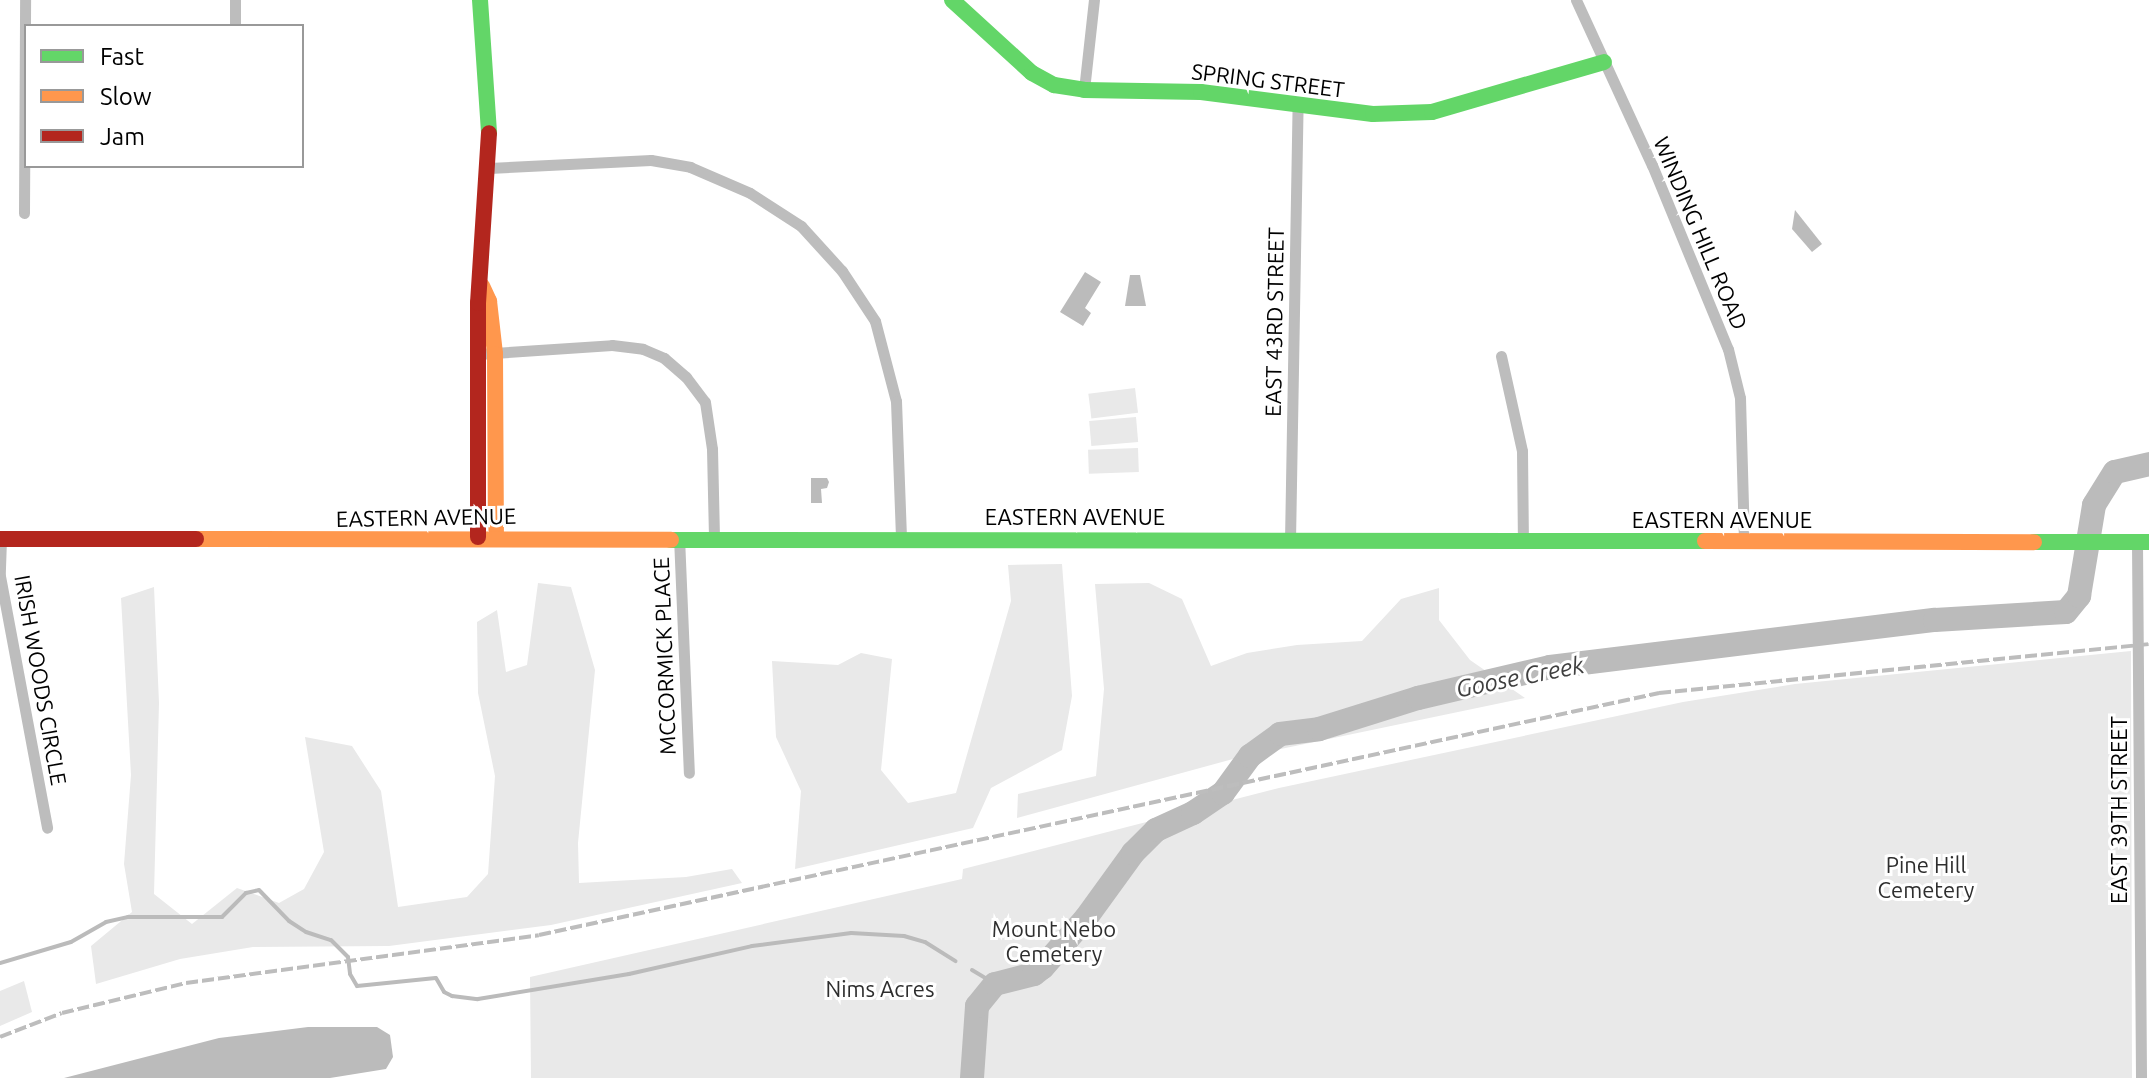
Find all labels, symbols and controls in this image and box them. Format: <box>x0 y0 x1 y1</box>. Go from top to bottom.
legend <box>24 24 304 168</box>
text: Fast <box>100 43 144 70</box>
street label: SPRING STREET <box>1190 58 1346 102</box>
text: Slow <box>100 83 152 110</box>
text: Jam <box>100 123 145 150</box>
street label: WINDING HILL ROAD <box>1648 133 1754 333</box>
street label: EAST 43RD STREET <box>1259 227 1289 417</box>
street label: EASTERN AVENUE <box>336 502 516 532</box>
street label: EASTERN AVENUE <box>985 504 1165 530</box>
street label: EASTERN AVENUE <box>1632 507 1812 533</box>
street label: MCCORMICK PLACE <box>647 557 681 755</box>
street label: IRISH WOODS CIRCLE <box>9 573 73 787</box>
water label: Goose Creek <box>1453 650 1587 704</box>
street label: EAST 39TH STREET <box>2106 716 2132 904</box>
park label: Pine Hill Cemetery <box>1878 851 1974 902</box>
park label: Mount Nebo Cemetery <box>992 915 1116 966</box>
park label: Nims Acres <box>825 976 935 1002</box>

